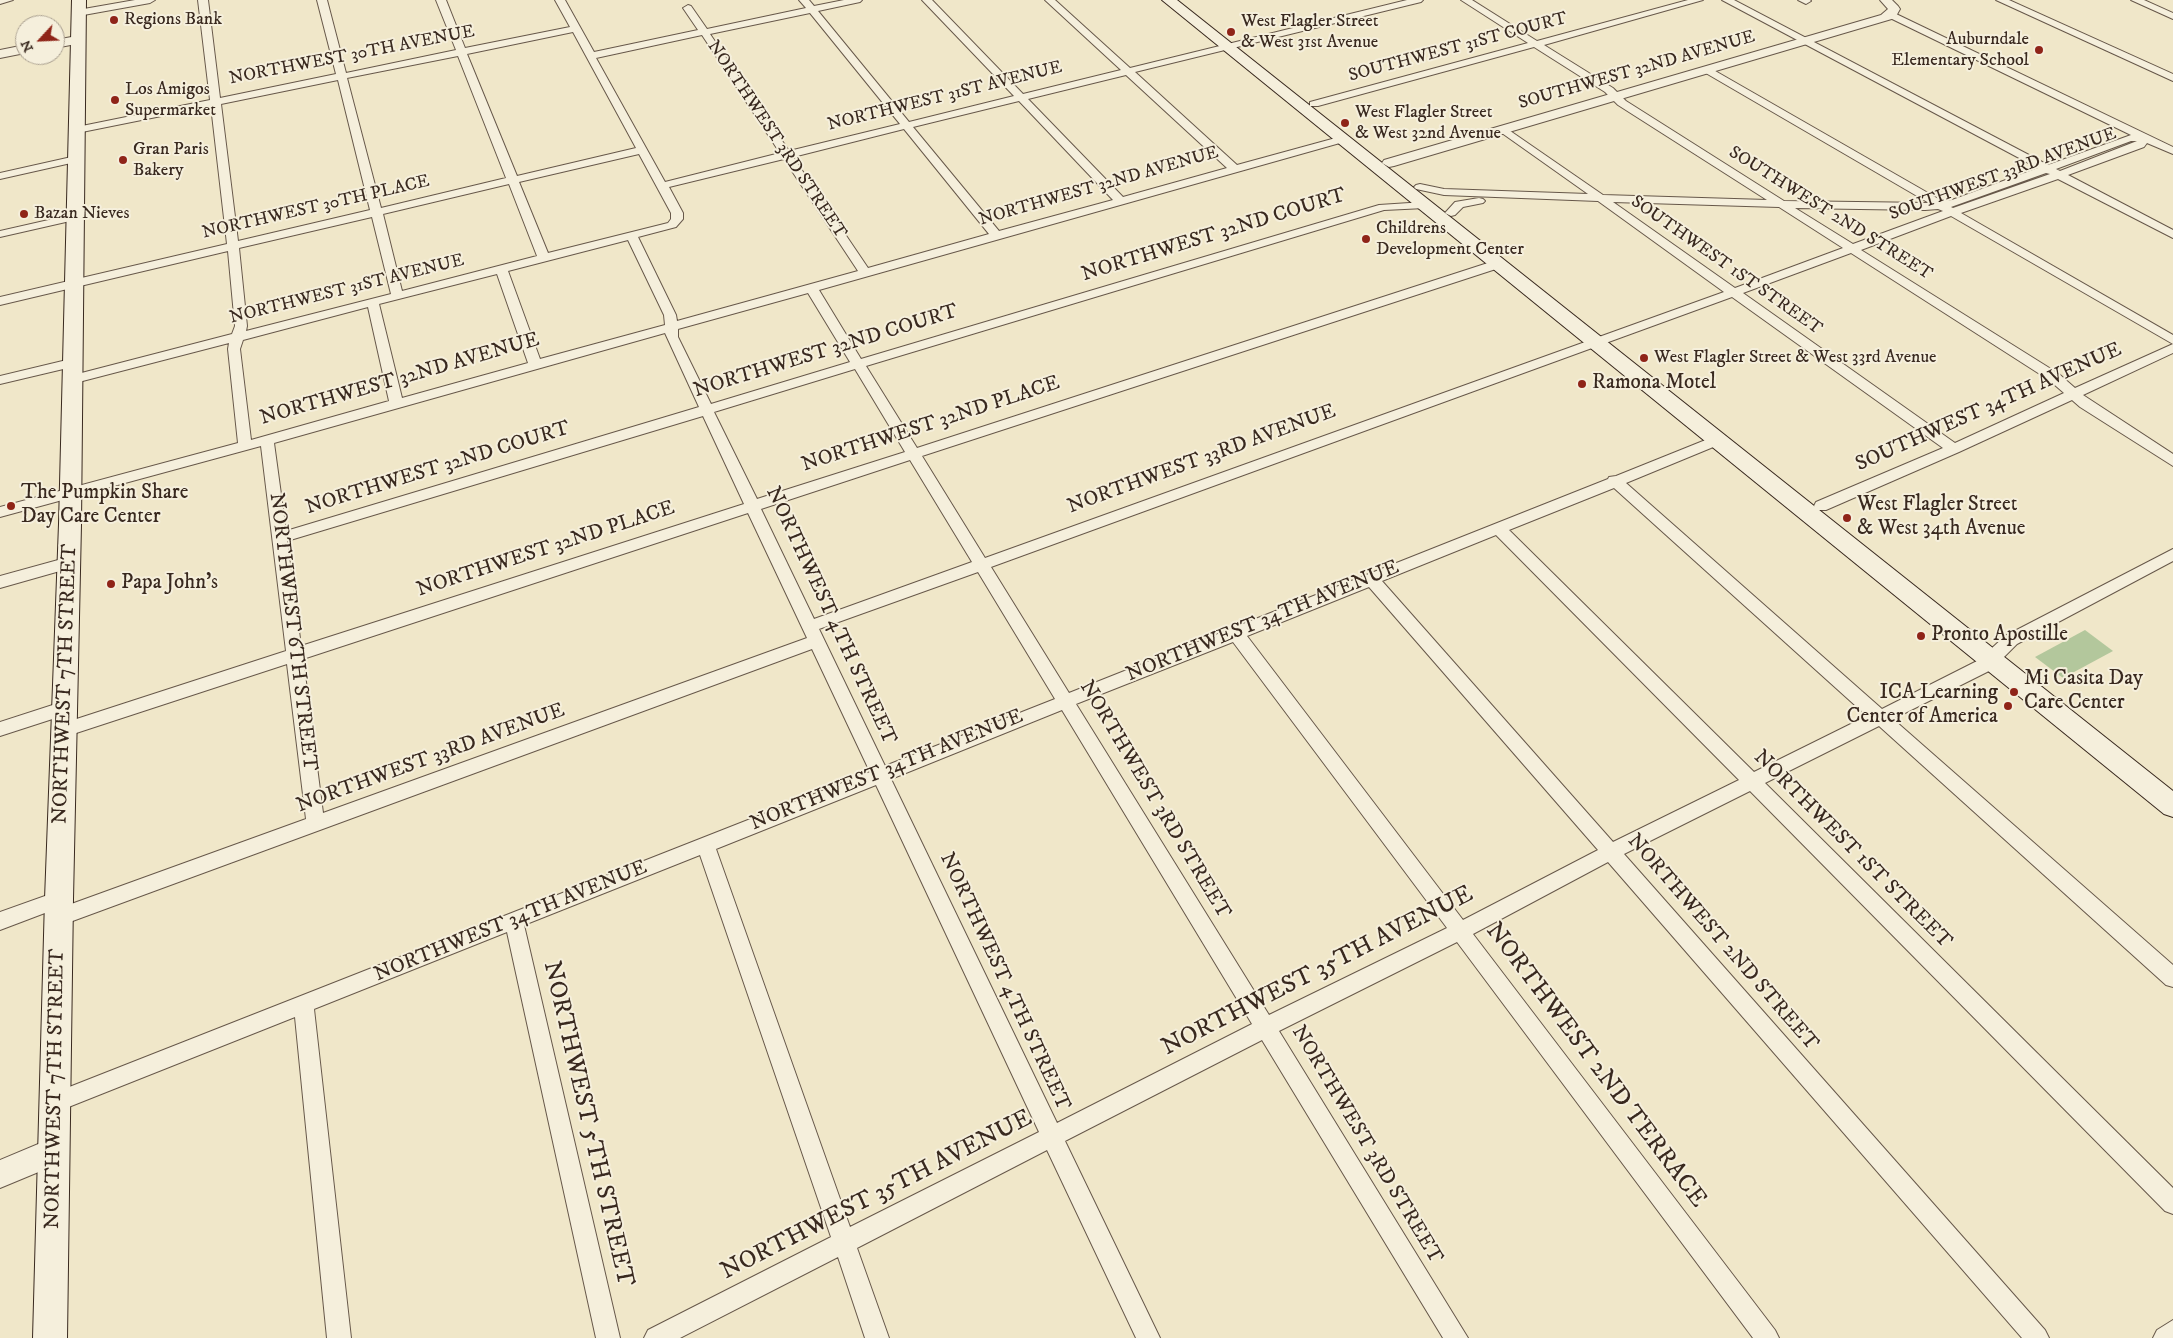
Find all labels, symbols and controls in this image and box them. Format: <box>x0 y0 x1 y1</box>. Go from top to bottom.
street label: SOUTHWEST 31ST COURT <box>1346 8 1570 88</box>
place label: Regions Bank <box>124 9 222 31</box>
place label: West Flagler Street & West 31st Avenue <box>1241 11 1378 54</box>
marker: Regions Bank <box>108 14 120 26</box>
north arrow <box>15 15 65 65</box>
street label: NORTHWEST 30TH AVENUE <box>227 22 477 90</box>
marker: West Flagler Street & West 31st Avenue <box>1225 26 1237 38</box>
street label: SOUTHWEST 32ND AVENUE <box>1516 27 1758 115</box>
place label: Auburndale Elementary School <box>1891 29 2029 72</box>
text: N <box>17 37 38 55</box>
street label: NORTHWEST 3RD STREET <box>702 37 850 243</box>
marker: Auburndale Elementary School <box>2033 44 2045 56</box>
street label: NORTHWEST 31ST AVENUE <box>826 57 1064 137</box>
place label: Los Amigos Supermarket <box>125 79 216 122</box>
marker: Los Amigos Supermarket <box>109 94 121 106</box>
place label: West Flagler Street & West 32nd Avenue <box>1355 102 1501 144</box>
marker: West Flagler Street & West 32nd Avenue <box>1339 117 1351 129</box>
street label: SOUTHWEST 33RD AVENUE <box>1886 124 2120 226</box>
place label: Gran Paris Bakery <box>133 139 209 182</box>
street label: NORTHWEST 32ND AVENUE <box>977 142 1221 232</box>
street label: SOUTHWEST 2ND STREET <box>1724 142 1936 286</box>
marker: Gran Paris Bakery <box>117 154 129 166</box>
street label: NORTHWEST 30TH PLACE <box>200 171 432 245</box>
street label: NORTHWEST 32ND COURT <box>1079 184 1349 288</box>
street label: SOUTHWEST 1ST STREET <box>1626 192 1826 340</box>
place label: Bazan Nieves <box>34 203 129 225</box>
marker: Bazan Nieves <box>18 208 30 220</box>
place label: Childrens Development Center <box>1376 218 1524 260</box>
marker: Childrens Development Center <box>1360 233 1372 245</box>
street label: NORTHWEST 31ST AVENUE <box>228 250 466 330</box>
street label: NORTHWEST 32ND COURT <box>691 300 961 404</box>
street label: NORTHWEST 32ND AVENUE <box>257 328 543 432</box>
street label: SOUTHWEST 34TH AVENUE <box>1852 338 2126 478</box>
place label: West Flagler Street & West 33rd Avenue <box>1654 347 1937 369</box>
marker: West Flagler Street & West 33rd Avenue <box>1638 352 1650 364</box>
street label: NORTHWEST 32ND PLACE <box>799 371 1063 479</box>
place label: Ramona Motel <box>1592 371 1716 397</box>
marker: Ramona Motel <box>1576 378 1588 390</box>
street label: NORTHWEST 33RD AVENUE <box>1064 400 1340 520</box>
street label: NORTHWEST 32ND COURT <box>303 417 573 521</box>
place label: The Pumpkin Share Day Care Center <box>21 481 188 531</box>
street label: NORTHWEST 4TH STREET <box>759 483 901 749</box>
street label: NORTHWEST 6TH STREET <box>262 491 322 773</box>
place label: West Flagler Street & West 34th Avenue <box>1857 493 2026 543</box>
street label: NORTHWEST 32ND PLACE <box>414 496 678 604</box>
marker: The Pumpkin Share Day Care Center <box>5 500 17 512</box>
marker: West Flagler Street & West 34th Avenue <box>1841 512 1853 524</box>
street label: NORTHWEST 7TH STREET <box>49 543 83 825</box>
street label: NORTHWEST 34TH AVENUE <box>1123 556 1403 688</box>
place label: Papa John's <box>121 571 218 597</box>
marker: Papa John's <box>105 578 117 590</box>
place label: Pronto Apostille <box>1931 623 2068 649</box>
marker: Pronto Apostille <box>1915 630 1927 642</box>
place label: Mi Casita Day Care Center <box>2024 667 2143 717</box>
street label: NORTHWEST 3RD STREET <box>1073 676 1235 924</box>
place label: ICA Learning Center of America <box>1846 681 1998 731</box>
marker: Mi Casita Day Care Center <box>2008 686 2020 698</box>
street label: NORTHWEST 33RD AVENUE <box>293 699 569 819</box>
marker: ICA Learning Center of America <box>2002 700 2014 712</box>
street label: NORTHWEST 34TH AVENUE <box>747 705 1027 837</box>
street label: NORTHWEST 1ST STREET <box>1747 745 1957 955</box>
street label: NORTHWEST 2ND STREET <box>1621 829 1823 1057</box>
street label: NORTHWEST 4TH STREET <box>933 849 1075 1115</box>
street label: NORTHWEST 34TH AVENUE <box>371 856 651 988</box>
street label: NORTHWEST 35TH AVENUE <box>1157 880 1479 1064</box>
street label: NORTHWEST 2ND TERRACE <box>1478 918 1712 1214</box>
street label: NORTHWEST 7TH STREET <box>41 949 71 1229</box>
street label: NORTHWEST 5TH STREET <box>535 958 639 1290</box>
street label: NORTHWEST 3RD STREET <box>1285 1021 1447 1269</box>
street label: NORTHWEST 35TH AVENUE <box>716 1104 1038 1288</box>

